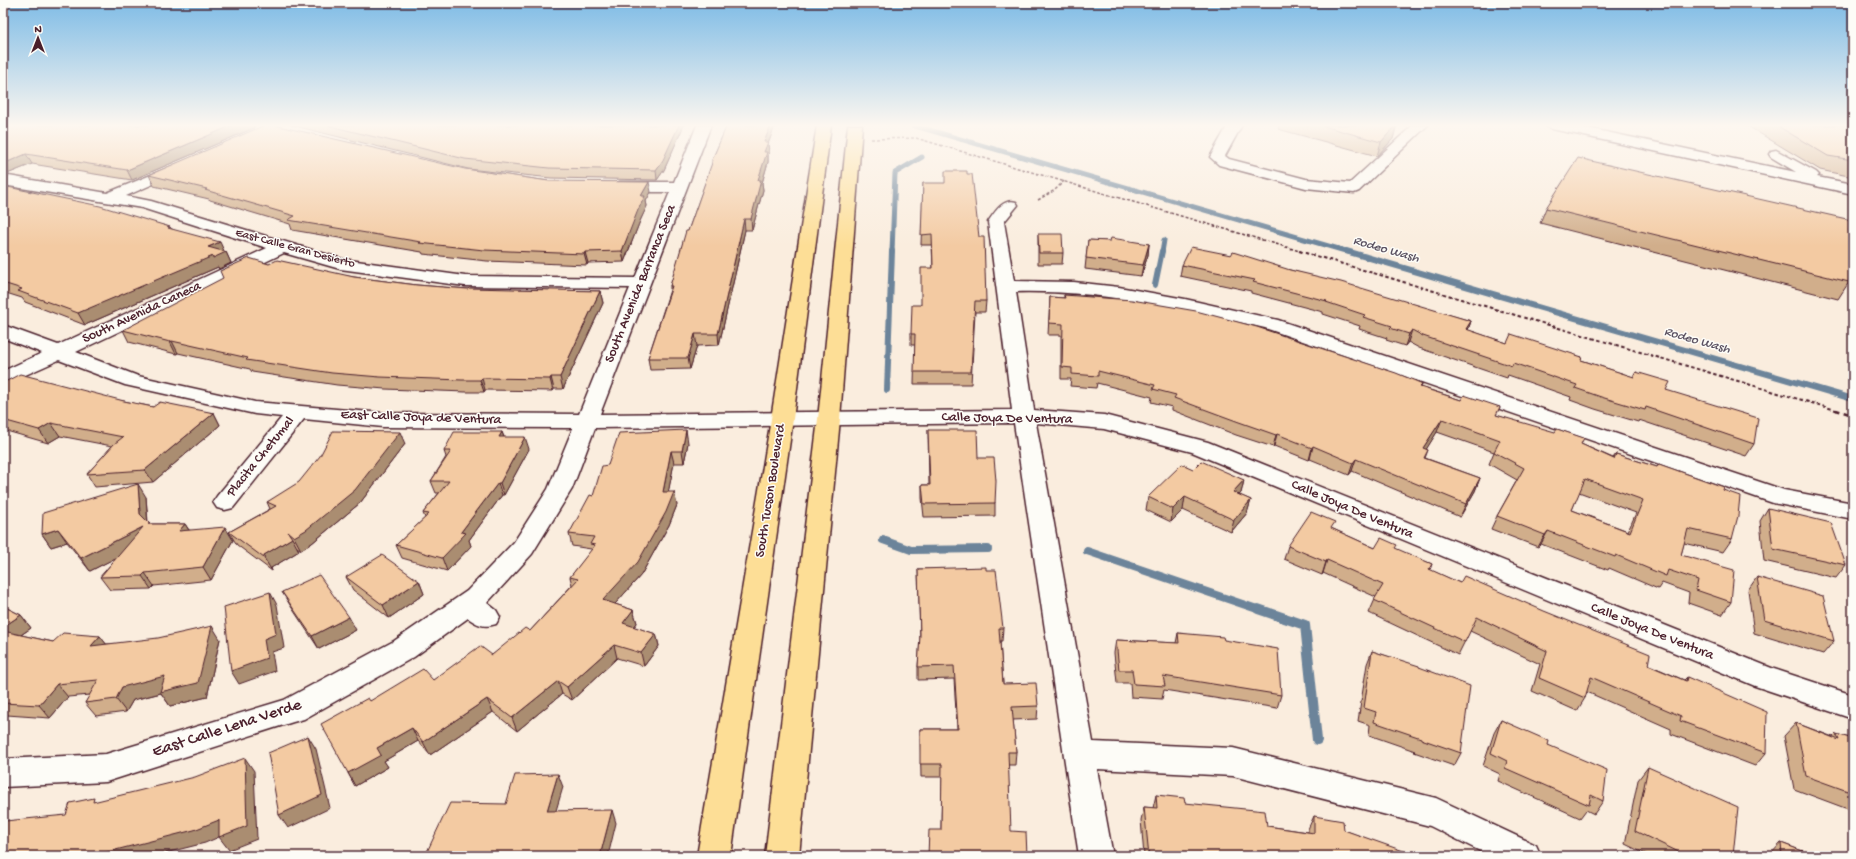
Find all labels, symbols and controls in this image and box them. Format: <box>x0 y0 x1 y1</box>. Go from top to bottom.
north arrow <box>18 18 58 58</box>
text: N <box>34 24 42 36</box>
street label: South Avenida Barranca Seca <box>601 201 681 365</box>
street label: East Calle Gran Desierto <box>234 226 356 272</box>
water label: Rodeo Wash <box>1351 233 1422 267</box>
street label: South Avenida Caneca <box>80 277 205 348</box>
water label: Rodeo Wash <box>1662 324 1733 358</box>
street label: East Calle Joya de Ventura <box>340 407 503 429</box>
street label: Calle Joya De Ventura <box>941 409 1074 429</box>
street label: Placita Chetumal <box>223 413 299 501</box>
street label: South Tucson Boulevard <box>752 422 790 559</box>
street label: Calle Joya De Ventura <box>1288 477 1417 544</box>
street label: Calle Joya De Ventura <box>1588 600 1717 665</box>
street label: East Calle Lena Verde <box>150 695 304 763</box>

